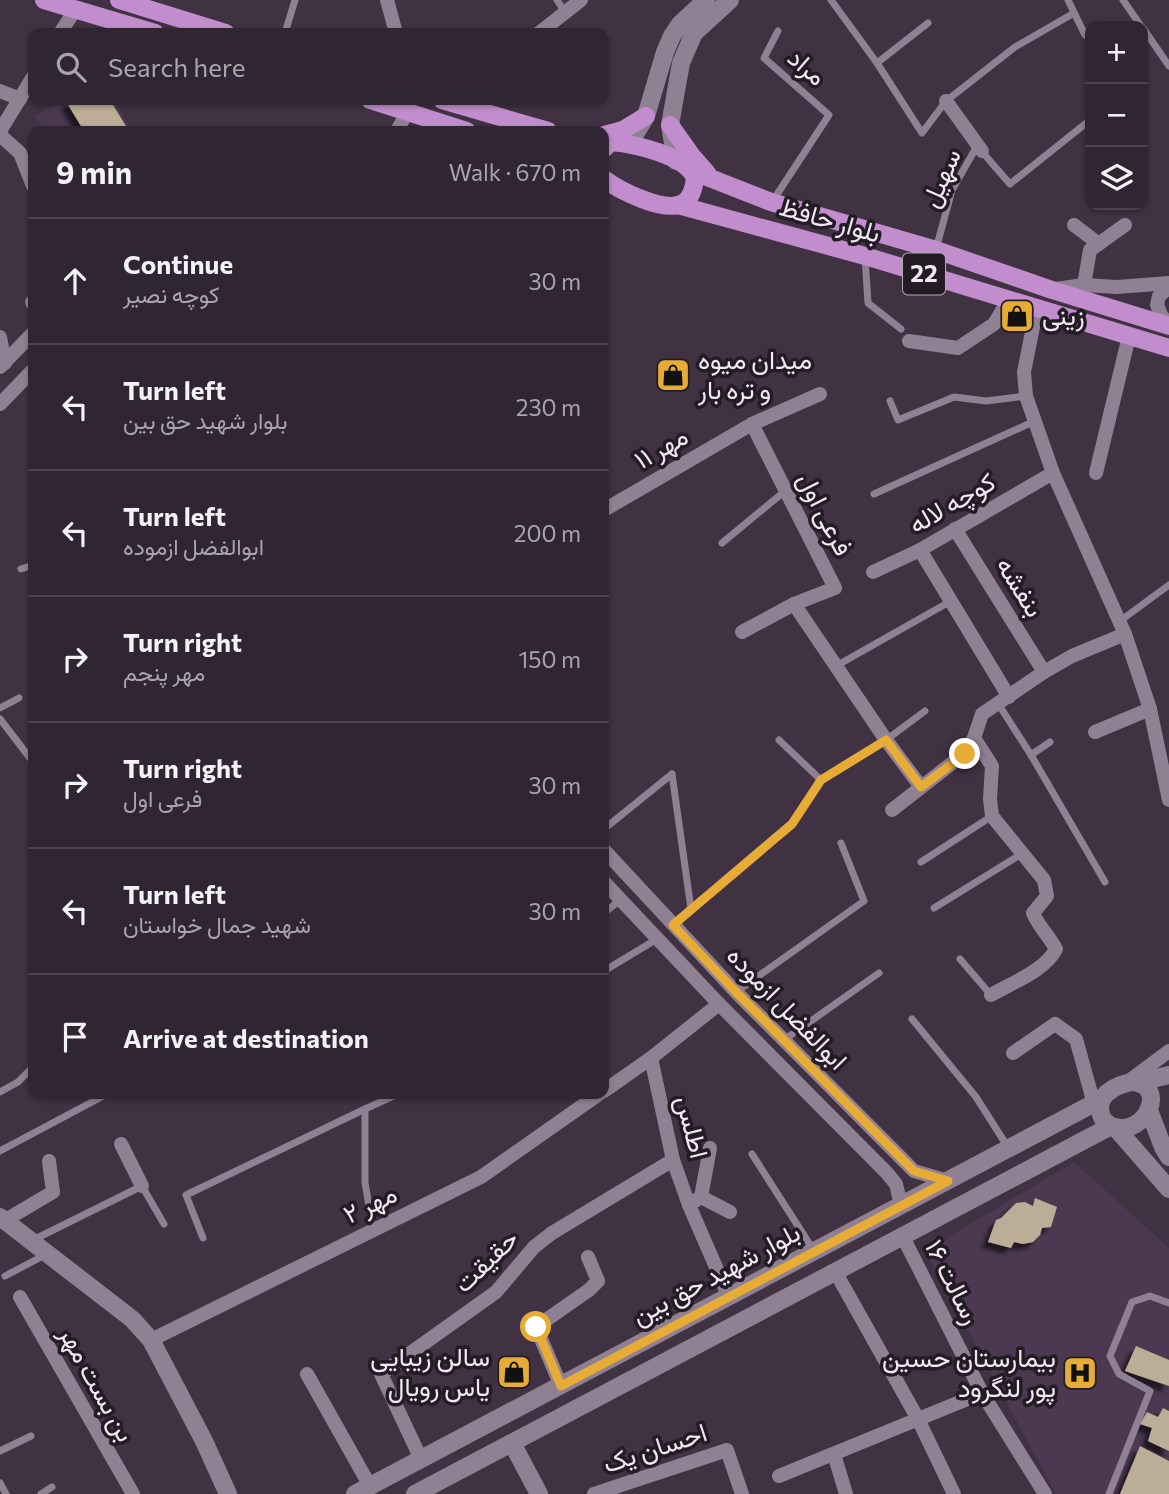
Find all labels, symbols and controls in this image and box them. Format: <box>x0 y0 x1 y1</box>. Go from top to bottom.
map controls <box>1085 21 1148 210</box>
button: + <box>1085 21 1148 84</box>
search box <box>28 28 609 105</box>
street label: مراد <box>781 41 833 92</box>
icon: search <box>52 48 90 86</box>
text: Search here <box>108 51 246 82</box>
button: − <box>1085 84 1148 147</box>
street label: سهیل <box>913 143 968 212</box>
button: layers <box>1085 147 1148 210</box>
text: 9 min <box>56 153 132 190</box>
text: Walk · 670 m <box>449 158 581 186</box>
street label: بلوار حافظ <box>776 189 884 250</box>
text: Continue <box>123 248 233 279</box>
road number: 22 <box>903 254 945 295</box>
icon: ahead <box>56 262 94 300</box>
text: 30 m <box>528 267 581 295</box>
text: کوچه نصیر <box>123 280 220 308</box>
shop icon: زینی <box>998 297 1036 335</box>
place label: زینی <box>1042 299 1085 332</box>
place label: میدان میوه و تره بار <box>697 343 812 406</box>
shop icon: میدان میوه و تره بار <box>654 356 692 394</box>
text: Turn left <box>123 374 226 405</box>
icon: left <box>56 388 94 426</box>
text: 230 m <box>516 393 581 421</box>
text: بلوار شهید حق بین <box>123 406 288 434</box>
street label: مهر ۱۱ <box>628 419 694 476</box>
street label: کوچه لاله <box>902 465 1002 542</box>
street label: فرعی اول <box>790 466 860 561</box>
text: Turn left <box>123 500 226 531</box>
icon: left <box>56 514 94 552</box>
text: 200 m <box>514 519 581 547</box>
text: ابوالفضل ازموده <box>123 532 264 560</box>
street label: بنفشه <box>990 551 1052 622</box>
text: Turn right <box>123 626 242 657</box>
icon: right <box>56 640 94 678</box>
text: 150 m <box>518 645 581 673</box>
text: مهر پنجم <box>123 658 205 686</box>
route end <box>949 738 980 769</box>
text: Turn right <box>123 752 242 783</box>
icon: right <box>56 766 94 804</box>
text: 30 m <box>528 771 581 799</box>
text: فرعی اول <box>123 784 202 812</box>
text: Turn left <box>123 878 226 909</box>
icon: left <box>56 892 94 930</box>
text: 30 m <box>528 897 581 925</box>
text: شهید جمال خواستان <box>123 910 311 938</box>
street label: ابوالفضل ازموده <box>720 939 855 1076</box>
icon: arrive <box>56 1018 94 1056</box>
text: Arrive at destination <box>123 1022 369 1053</box>
street label: اطلس <box>669 1092 716 1162</box>
street label: مهر ۲ <box>338 1177 402 1231</box>
street label: بلوار شهید حق بین <box>626 1215 806 1332</box>
street label: حقیقت <box>447 1222 524 1298</box>
street label: رسالت ۱۶ <box>918 1234 989 1330</box>
route start <box>520 1311 551 1342</box>
street label: بن بست مهر <box>52 1319 143 1447</box>
place label: سالن زیبایی یاس رویال <box>370 1340 490 1403</box>
place label: بیمارستان حسین پور لنگرود <box>882 1341 1056 1406</box>
shop icon: سالن زیبایی یاس رویال <box>495 1353 533 1391</box>
hospital icon: بیمارستان حسین پور لنگرود <box>1061 1354 1099 1392</box>
street label: احسان یک <box>599 1415 711 1479</box>

